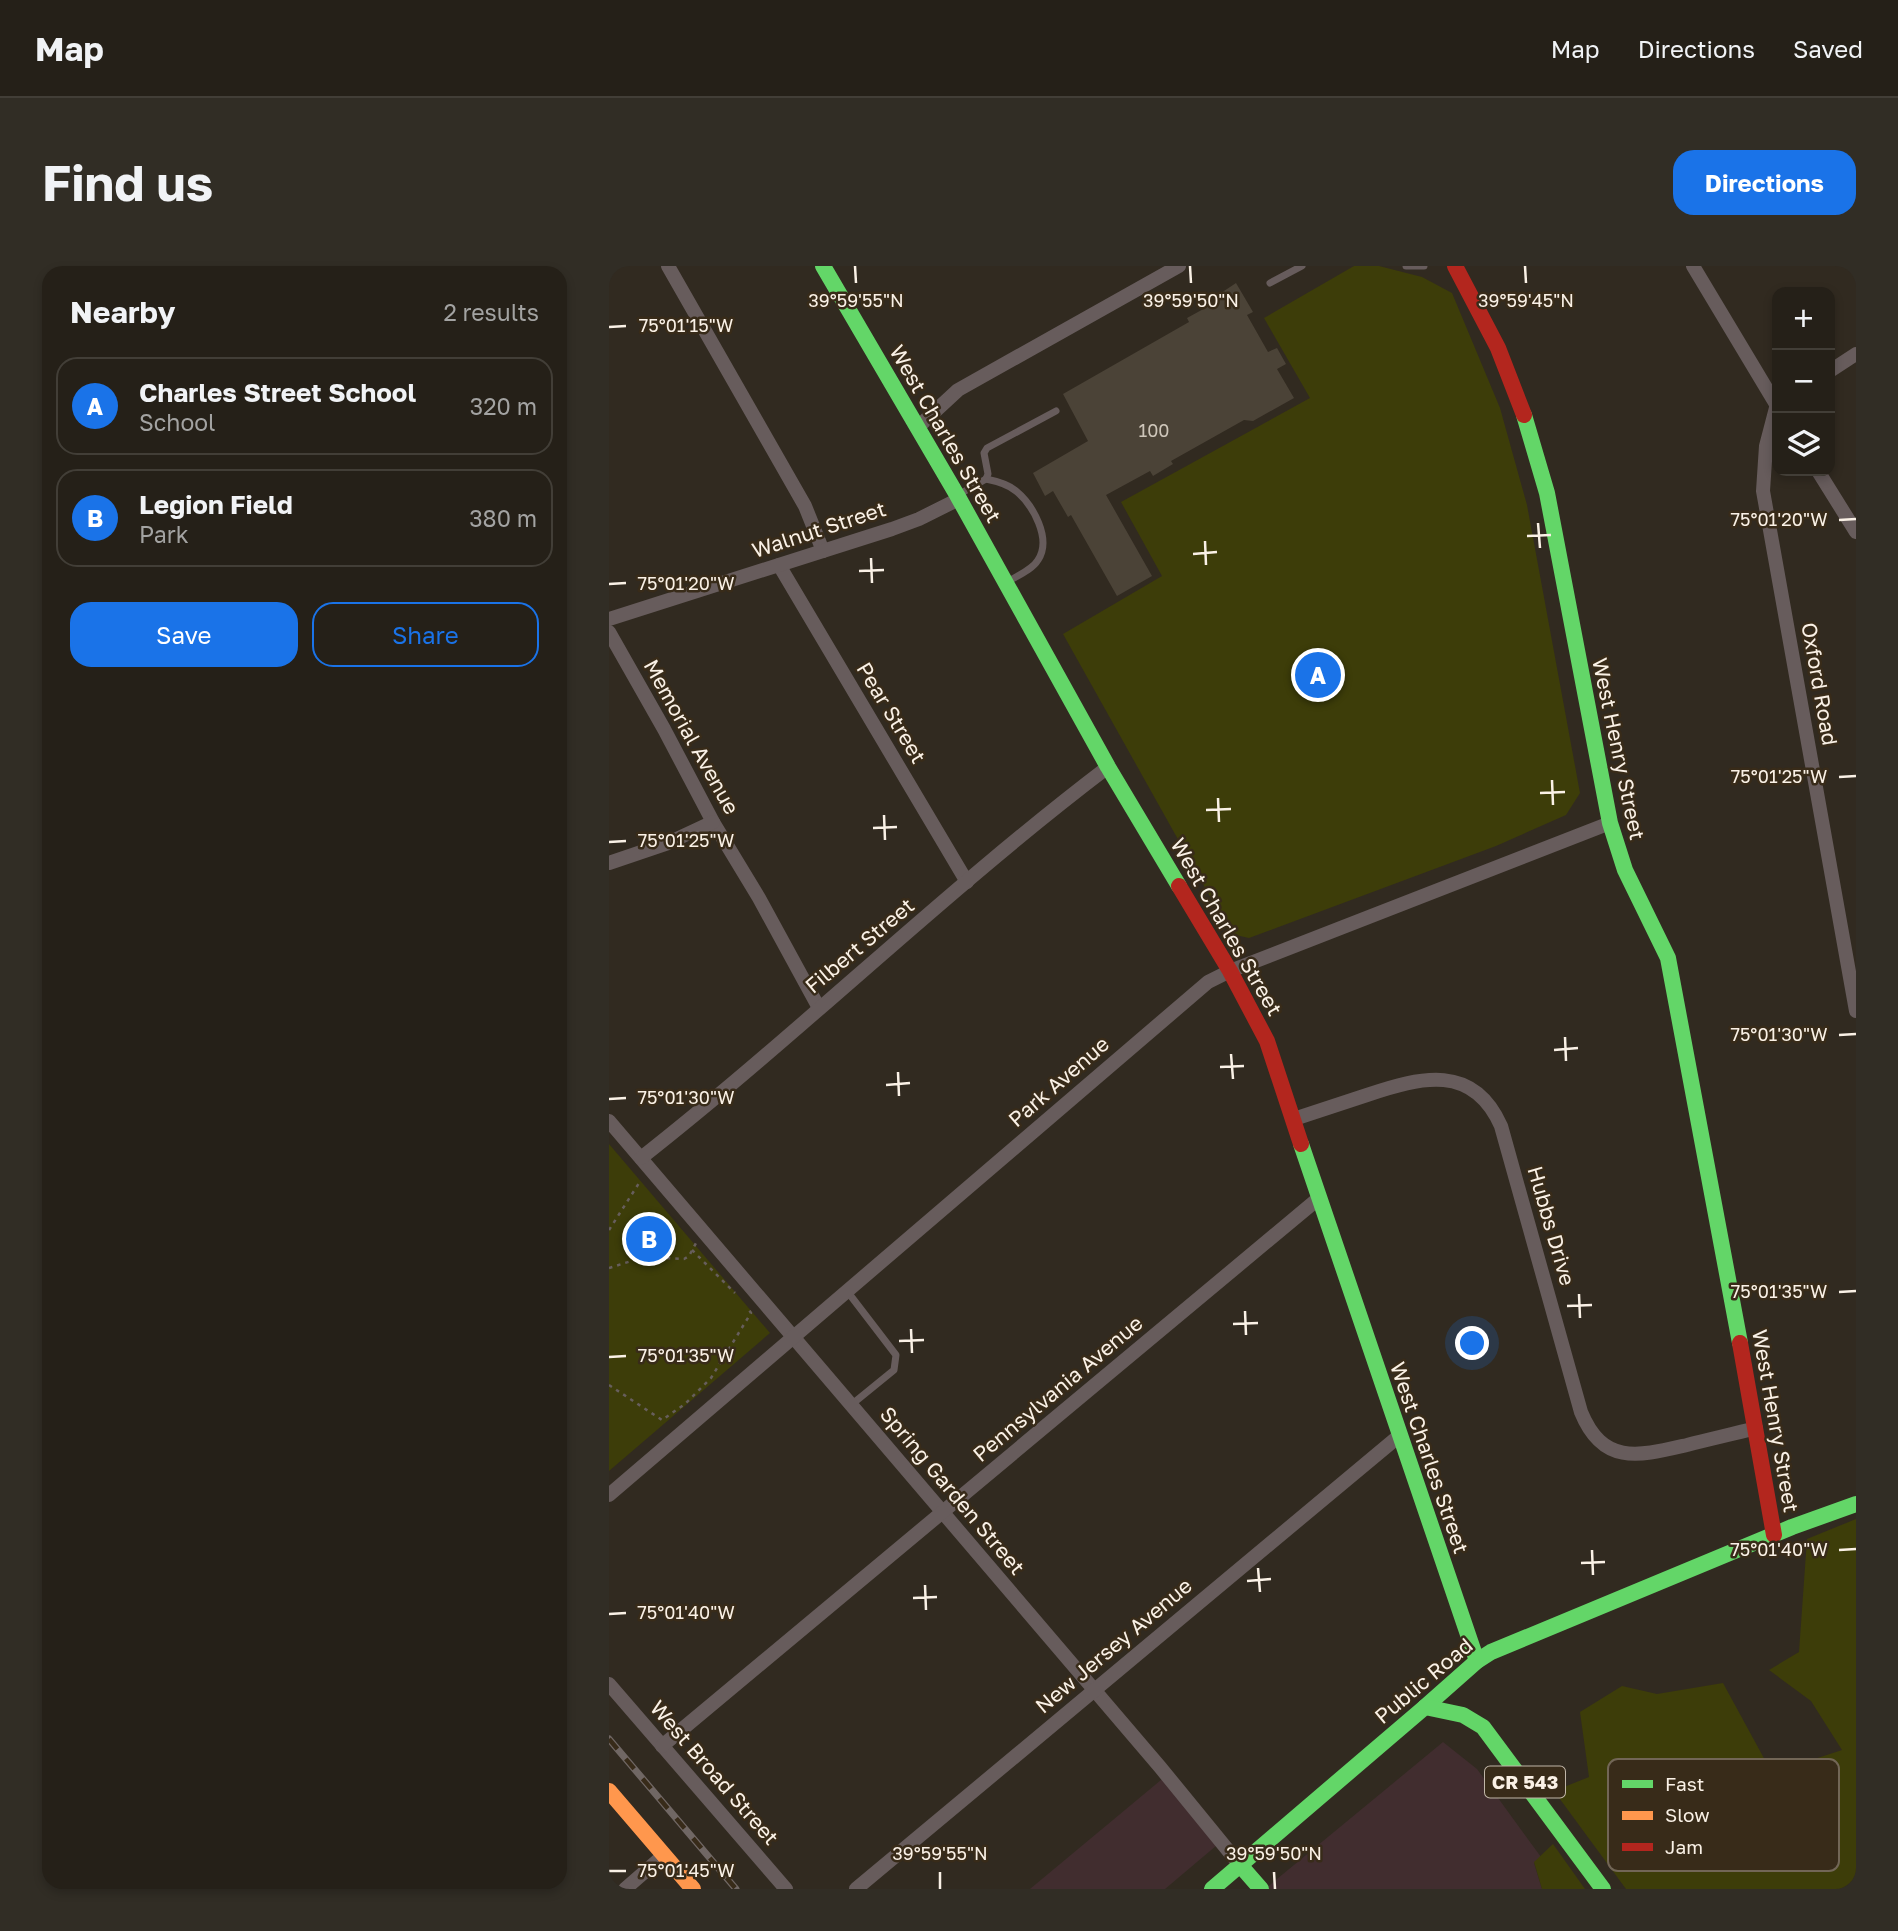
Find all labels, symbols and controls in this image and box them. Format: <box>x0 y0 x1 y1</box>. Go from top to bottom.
text: Map <box>35 29 104 68</box>
text: Map <box>1551 34 1600 63</box>
text: Directions <box>1638 34 1755 63</box>
text: Saved <box>1793 34 1863 63</box>
button: Directions <box>1673 150 1856 215</box>
text: Find us <box>42 153 213 212</box>
map controls <box>1772 287 1835 476</box>
button: + <box>1772 287 1835 350</box>
text: 39°59'55"N <box>808 289 904 311</box>
text: 39°59'50"N <box>1143 289 1239 311</box>
text: 39°59'45"N <box>1478 289 1574 311</box>
text: Nearby <box>70 294 175 330</box>
text: 2 results <box>443 298 539 326</box>
text: 75°01'15"W <box>639 314 733 336</box>
street label: West Charles Street <box>884 340 1007 527</box>
button: − <box>1772 350 1835 413</box>
text: Charles Street School <box>139 377 416 408</box>
text: A <box>87 392 103 420</box>
text: 320 m <box>470 392 537 420</box>
text: School <box>139 408 215 436</box>
button: layers <box>1772 413 1835 476</box>
house number: 100 <box>1138 419 1170 441</box>
text: Legion Field <box>139 489 293 520</box>
street label: Walnut Street <box>748 495 889 563</box>
text: B <box>87 504 103 532</box>
text: 380 m <box>469 504 537 532</box>
text: 75°01'20"W <box>1730 508 1828 530</box>
text: Park <box>139 520 189 548</box>
text: 75°01'20"W <box>637 572 735 594</box>
button: Save <box>70 602 298 667</box>
button: Share <box>312 602 539 667</box>
street label: Oxford Road <box>1796 620 1844 747</box>
pin: A <box>1295 649 1341 701</box>
street label: Memorial Avenue <box>639 654 745 819</box>
street label: West Henry Street <box>1587 655 1651 842</box>
street label: Pear Street <box>852 657 932 768</box>
text: 75°01'25"W <box>1731 765 1827 787</box>
text: 75°01'25"W <box>638 829 734 851</box>
street label: West Charles Street <box>1165 833 1288 1020</box>
street label: Filbert Street <box>800 892 919 998</box>
text: 75°01'30"W <box>1730 1023 1828 1045</box>
street label: Park Avenue <box>1003 1030 1114 1132</box>
text: 75°01'30"W <box>637 1086 735 1108</box>
street label: Hubbs Drive <box>1523 1163 1581 1288</box>
pin: B <box>626 1213 672 1265</box>
text: 75°01'35"W <box>1731 1280 1827 1302</box>
street label: Pennsylvania Avenue <box>967 1310 1148 1467</box>
your location <box>1455 1326 1489 1360</box>
street label: West Henry Street <box>1747 1327 1805 1514</box>
text: 75°01'35"W <box>638 1344 734 1366</box>
street label: West Charles Street <box>1385 1359 1475 1557</box>
street label: Spring Garden Street <box>875 1401 1031 1580</box>
text: 75°01'40"W <box>1730 1538 1828 1560</box>
street label: New Jersey Avenue <box>1030 1572 1197 1718</box>
text: 75°01'40"W <box>637 1601 735 1623</box>
street label: Public Road <box>1369 1632 1478 1729</box>
street label: West Broad Street <box>645 1695 785 1850</box>
legend <box>1608 1759 1839 1871</box>
road number: CR 543 <box>1485 1766 1565 1798</box>
text: Fast <box>1665 1772 1704 1795</box>
text: Slow <box>1665 1803 1710 1826</box>
text: Jam <box>1665 1835 1703 1858</box>
text: 39°59'55"N <box>892 1842 988 1864</box>
text: 39°59'50"N <box>1226 1842 1322 1864</box>
text: 75°01'45"W <box>638 1859 734 1881</box>

